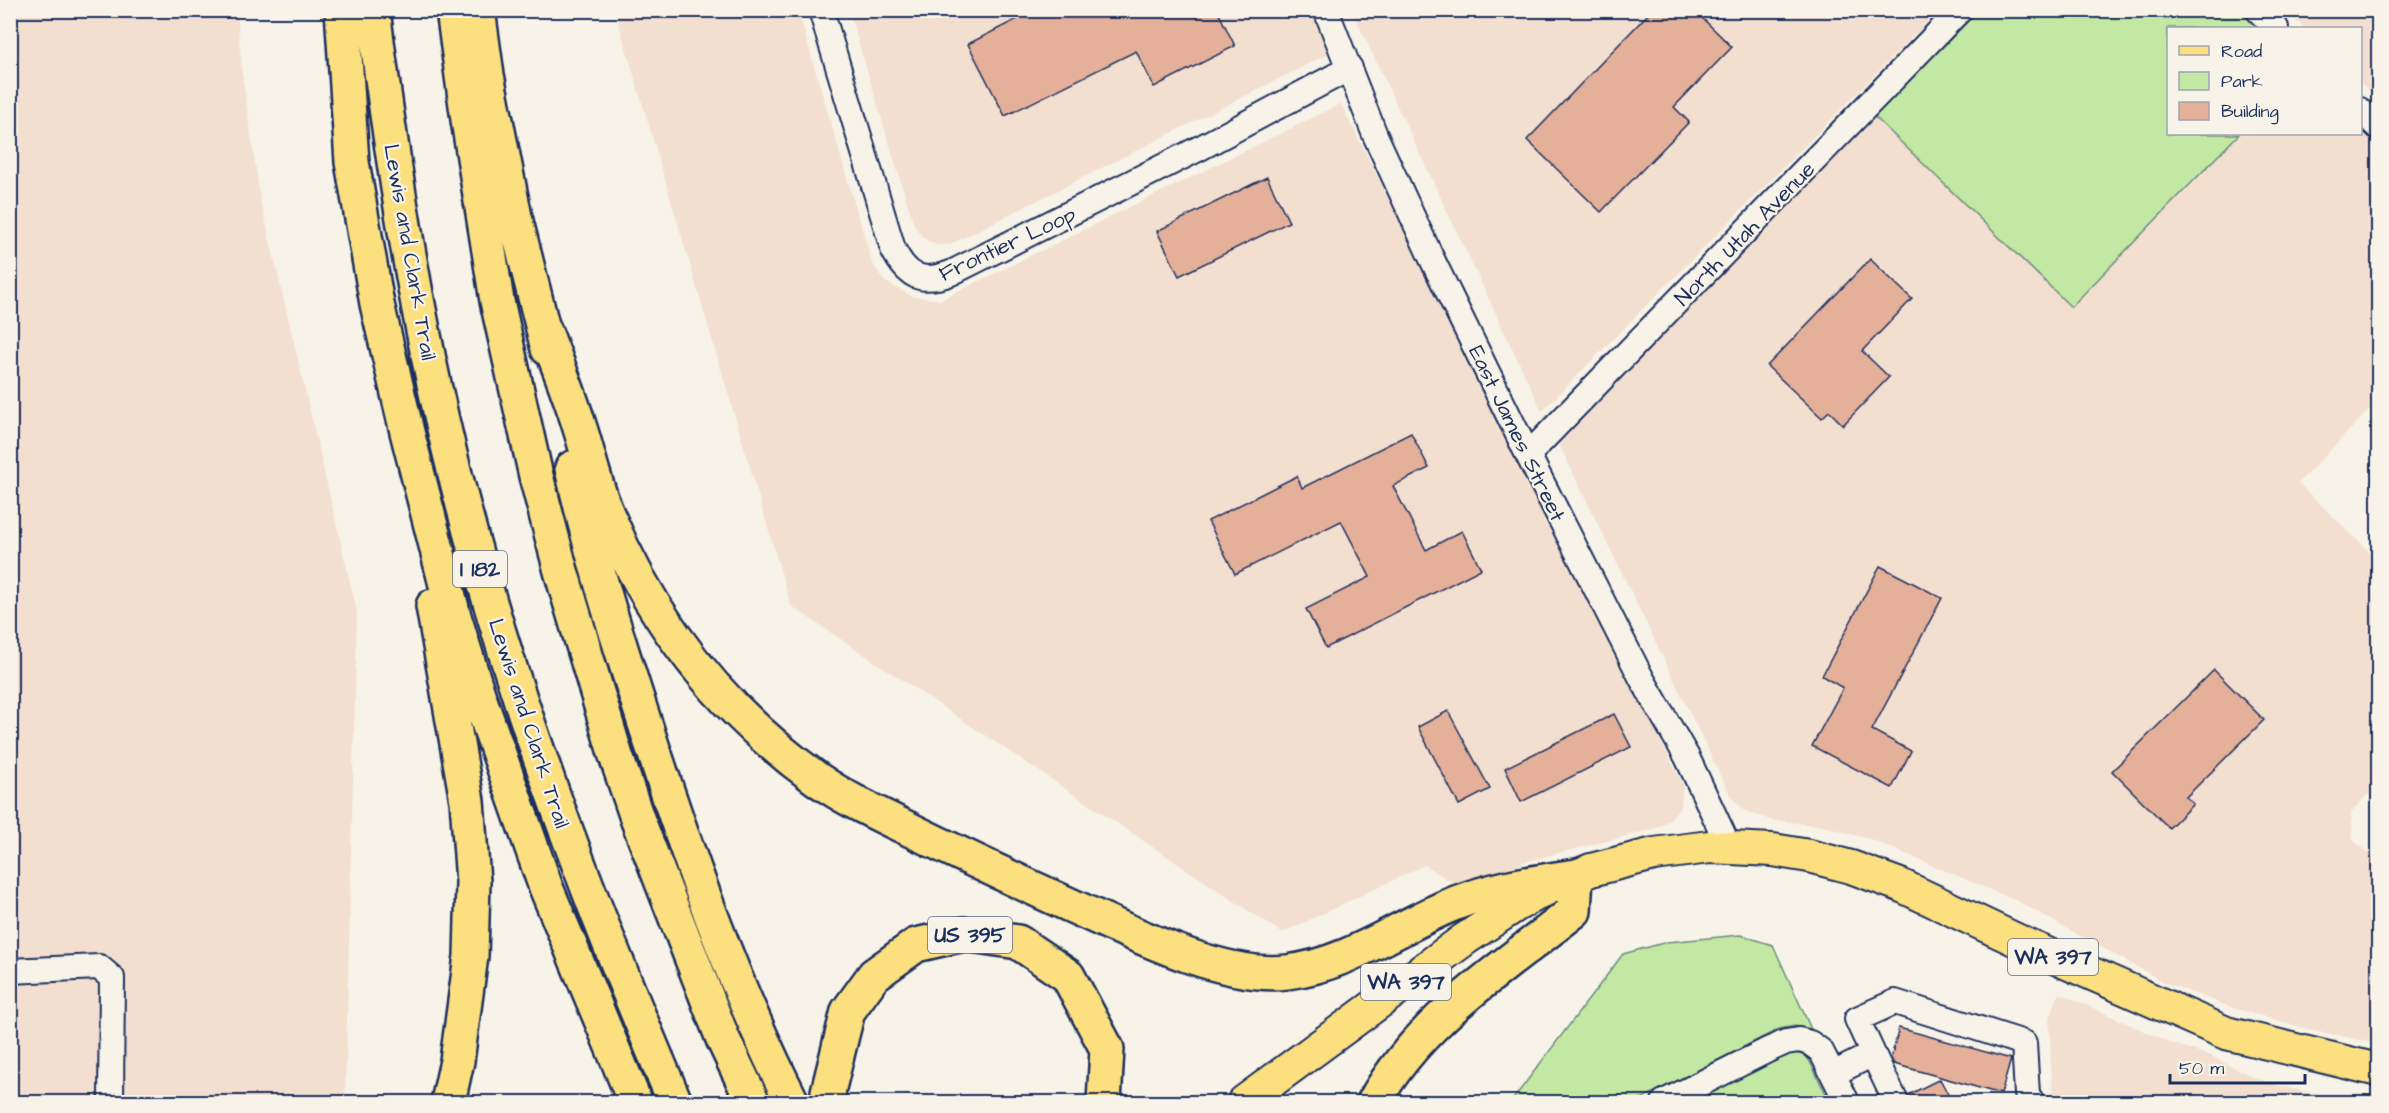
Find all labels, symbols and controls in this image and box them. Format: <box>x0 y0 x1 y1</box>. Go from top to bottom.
legend <box>2167 27 2362 135</box>
text: Road <box>2221 39 2262 64</box>
text: Park <box>2221 69 2263 94</box>
text: Building <box>2221 99 2279 125</box>
street label: Lewis and Clark Trail <box>375 142 444 363</box>
street label: North Utah Avenue <box>1668 155 1822 313</box>
street label: Frontier Loop <box>934 199 1081 290</box>
street label: East James Street <box>1461 340 1573 527</box>
road number: I 182 <box>453 551 507 587</box>
street label: Lewis and Clark Trail <box>480 615 577 832</box>
road number: US 395 <box>928 917 1012 953</box>
road number: WA 397 <box>2008 939 2098 975</box>
road number: WA 397 <box>1361 964 1451 1000</box>
scale bar <box>2170 1047 2305 1085</box>
text: 50 m <box>2179 1056 2224 1081</box>

